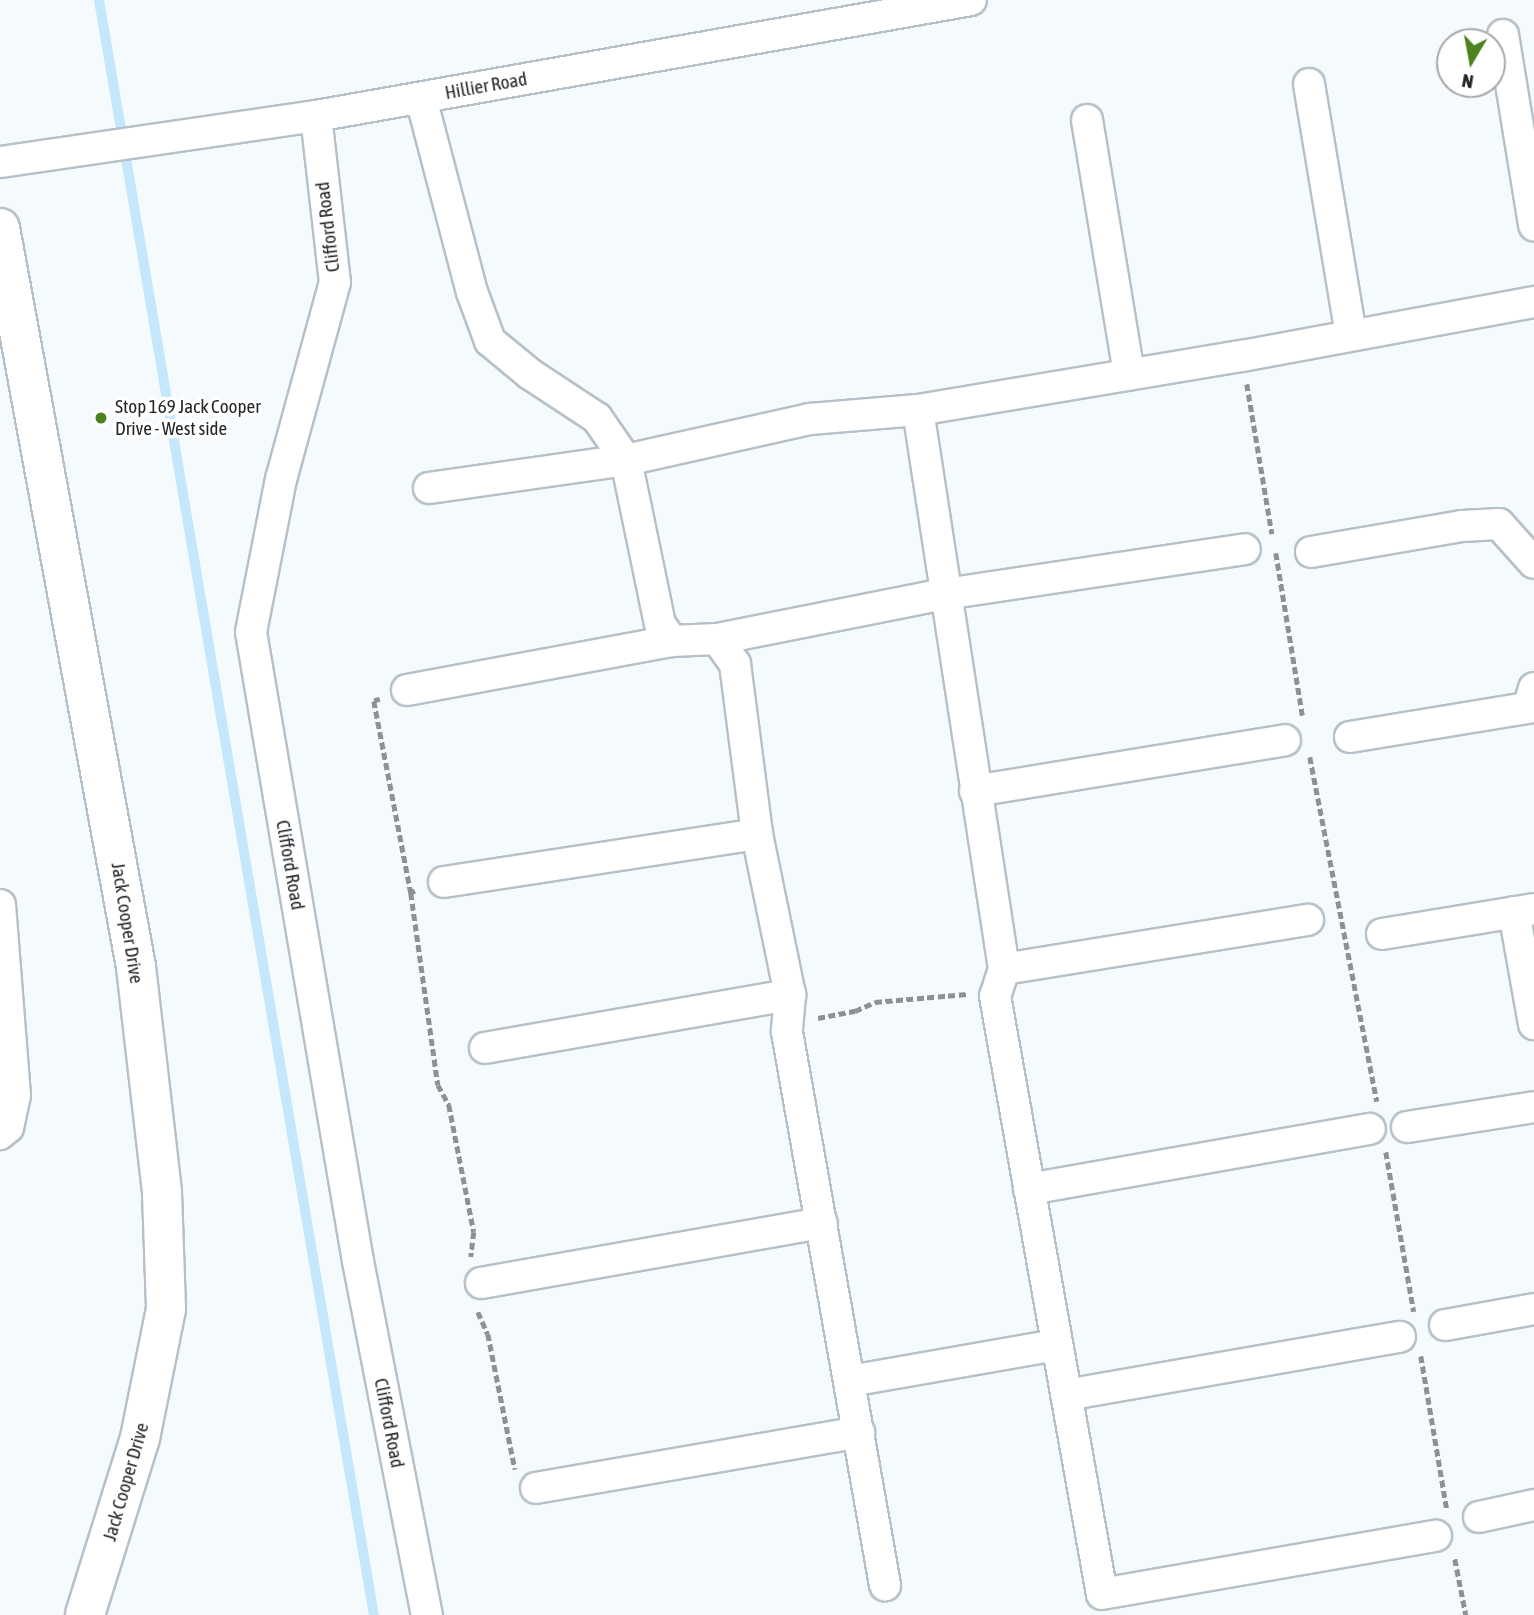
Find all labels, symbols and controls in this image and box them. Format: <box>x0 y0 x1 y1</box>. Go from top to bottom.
north arrow <box>1436 28 1506 98</box>
street label: Hillier Road <box>443 68 529 104</box>
text: N <box>1460 70 1475 94</box>
street label: Clifford Road <box>311 181 345 273</box>
place label: Stop 169 Jack Cooper Drive - West side <box>115 396 261 440</box>
marker: Stop 169 Jack Cooper Drive - West side <box>93 410 109 426</box>
street label: Clifford Road <box>271 818 309 912</box>
street label: Jack Cooper Drive <box>106 861 148 985</box>
street label: Clifford Road <box>369 1376 409 1470</box>
street label: Jack Cooper Drive <box>98 1420 154 1544</box>

